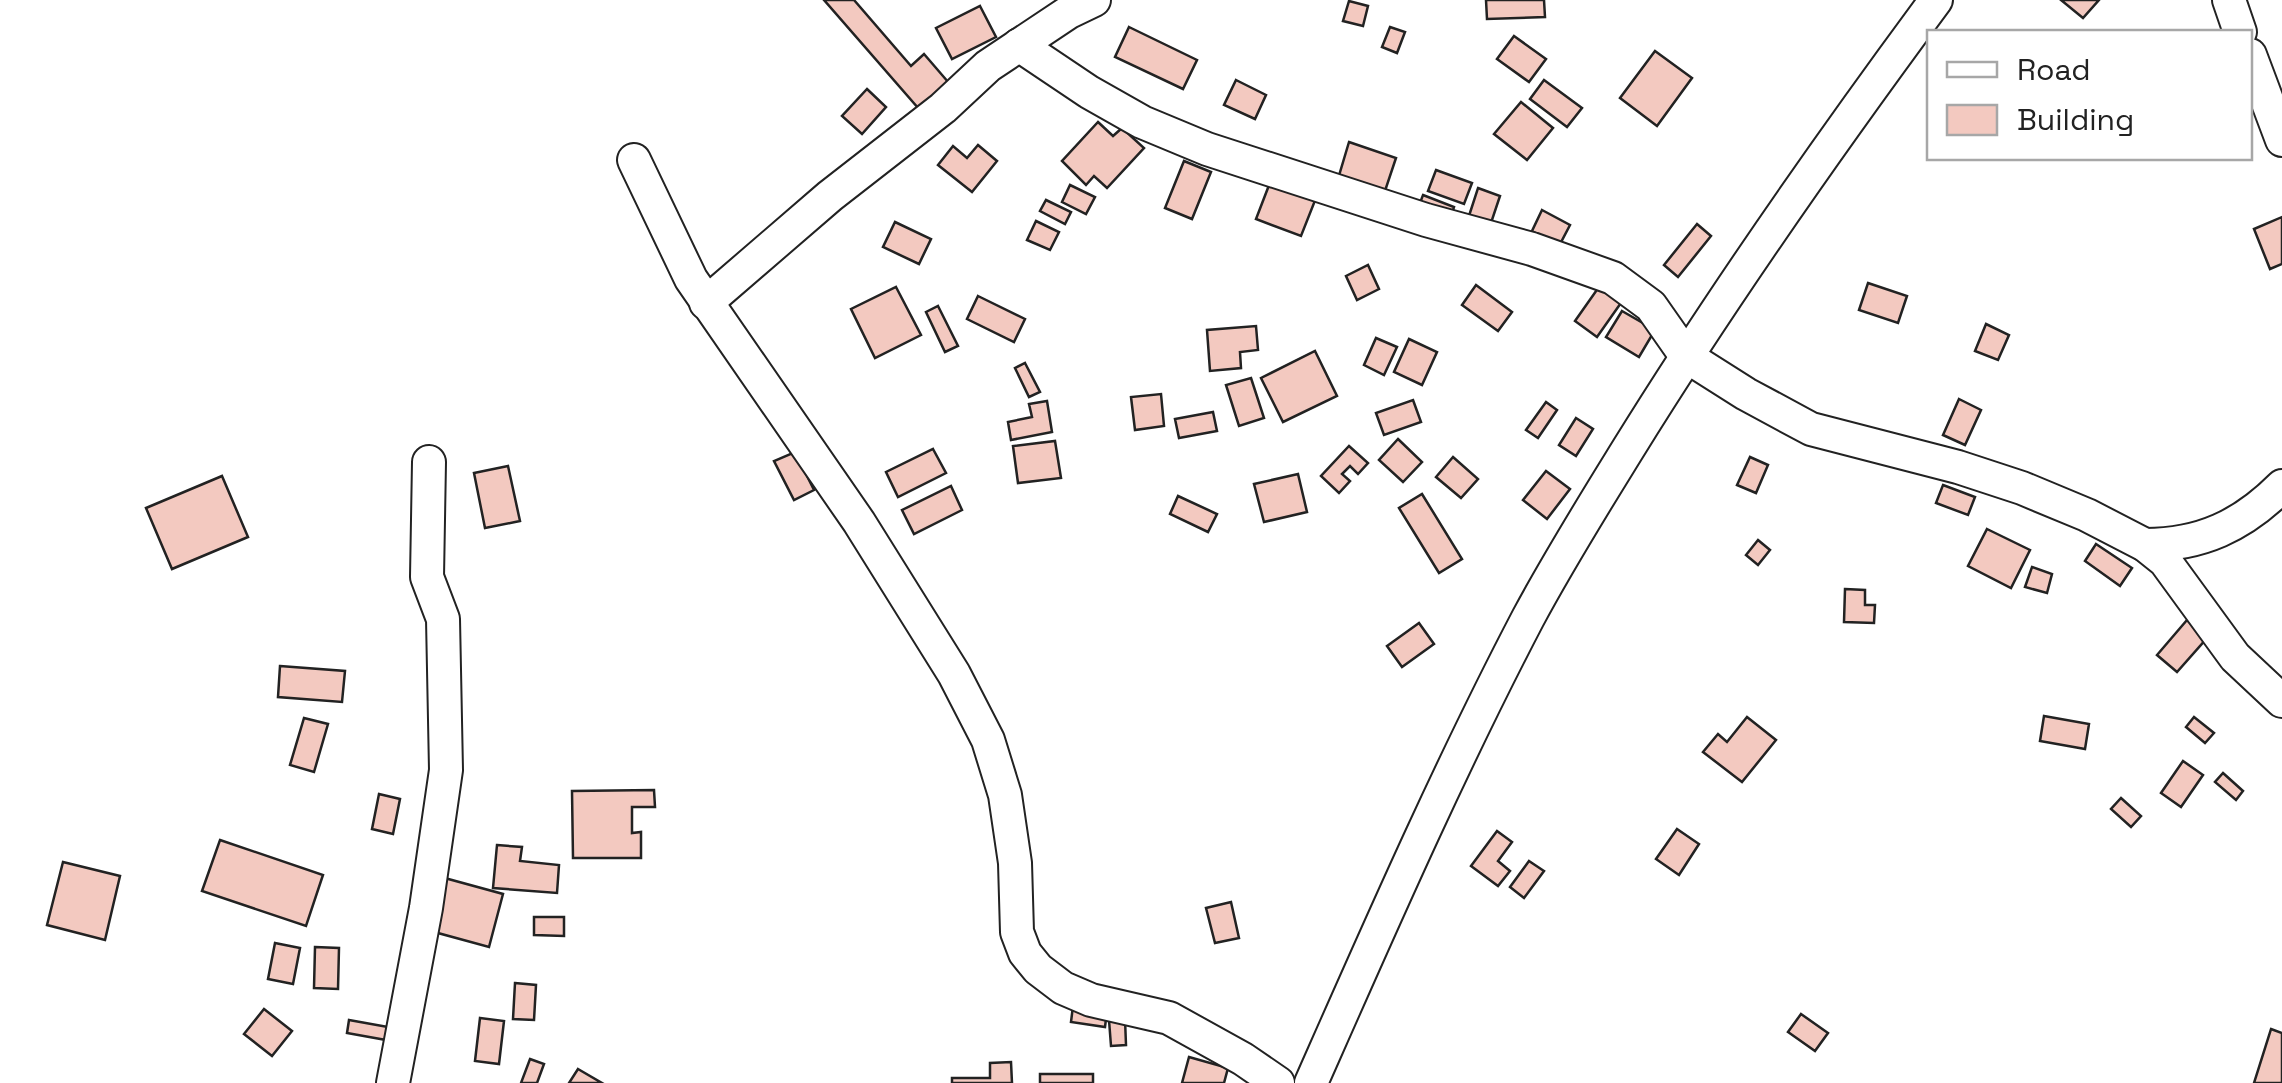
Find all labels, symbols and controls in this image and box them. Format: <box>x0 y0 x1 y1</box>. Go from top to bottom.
legend <box>1927 30 2252 160</box>
text: Road <box>2017 50 2091 89</box>
text: Building <box>2017 100 2134 139</box>

